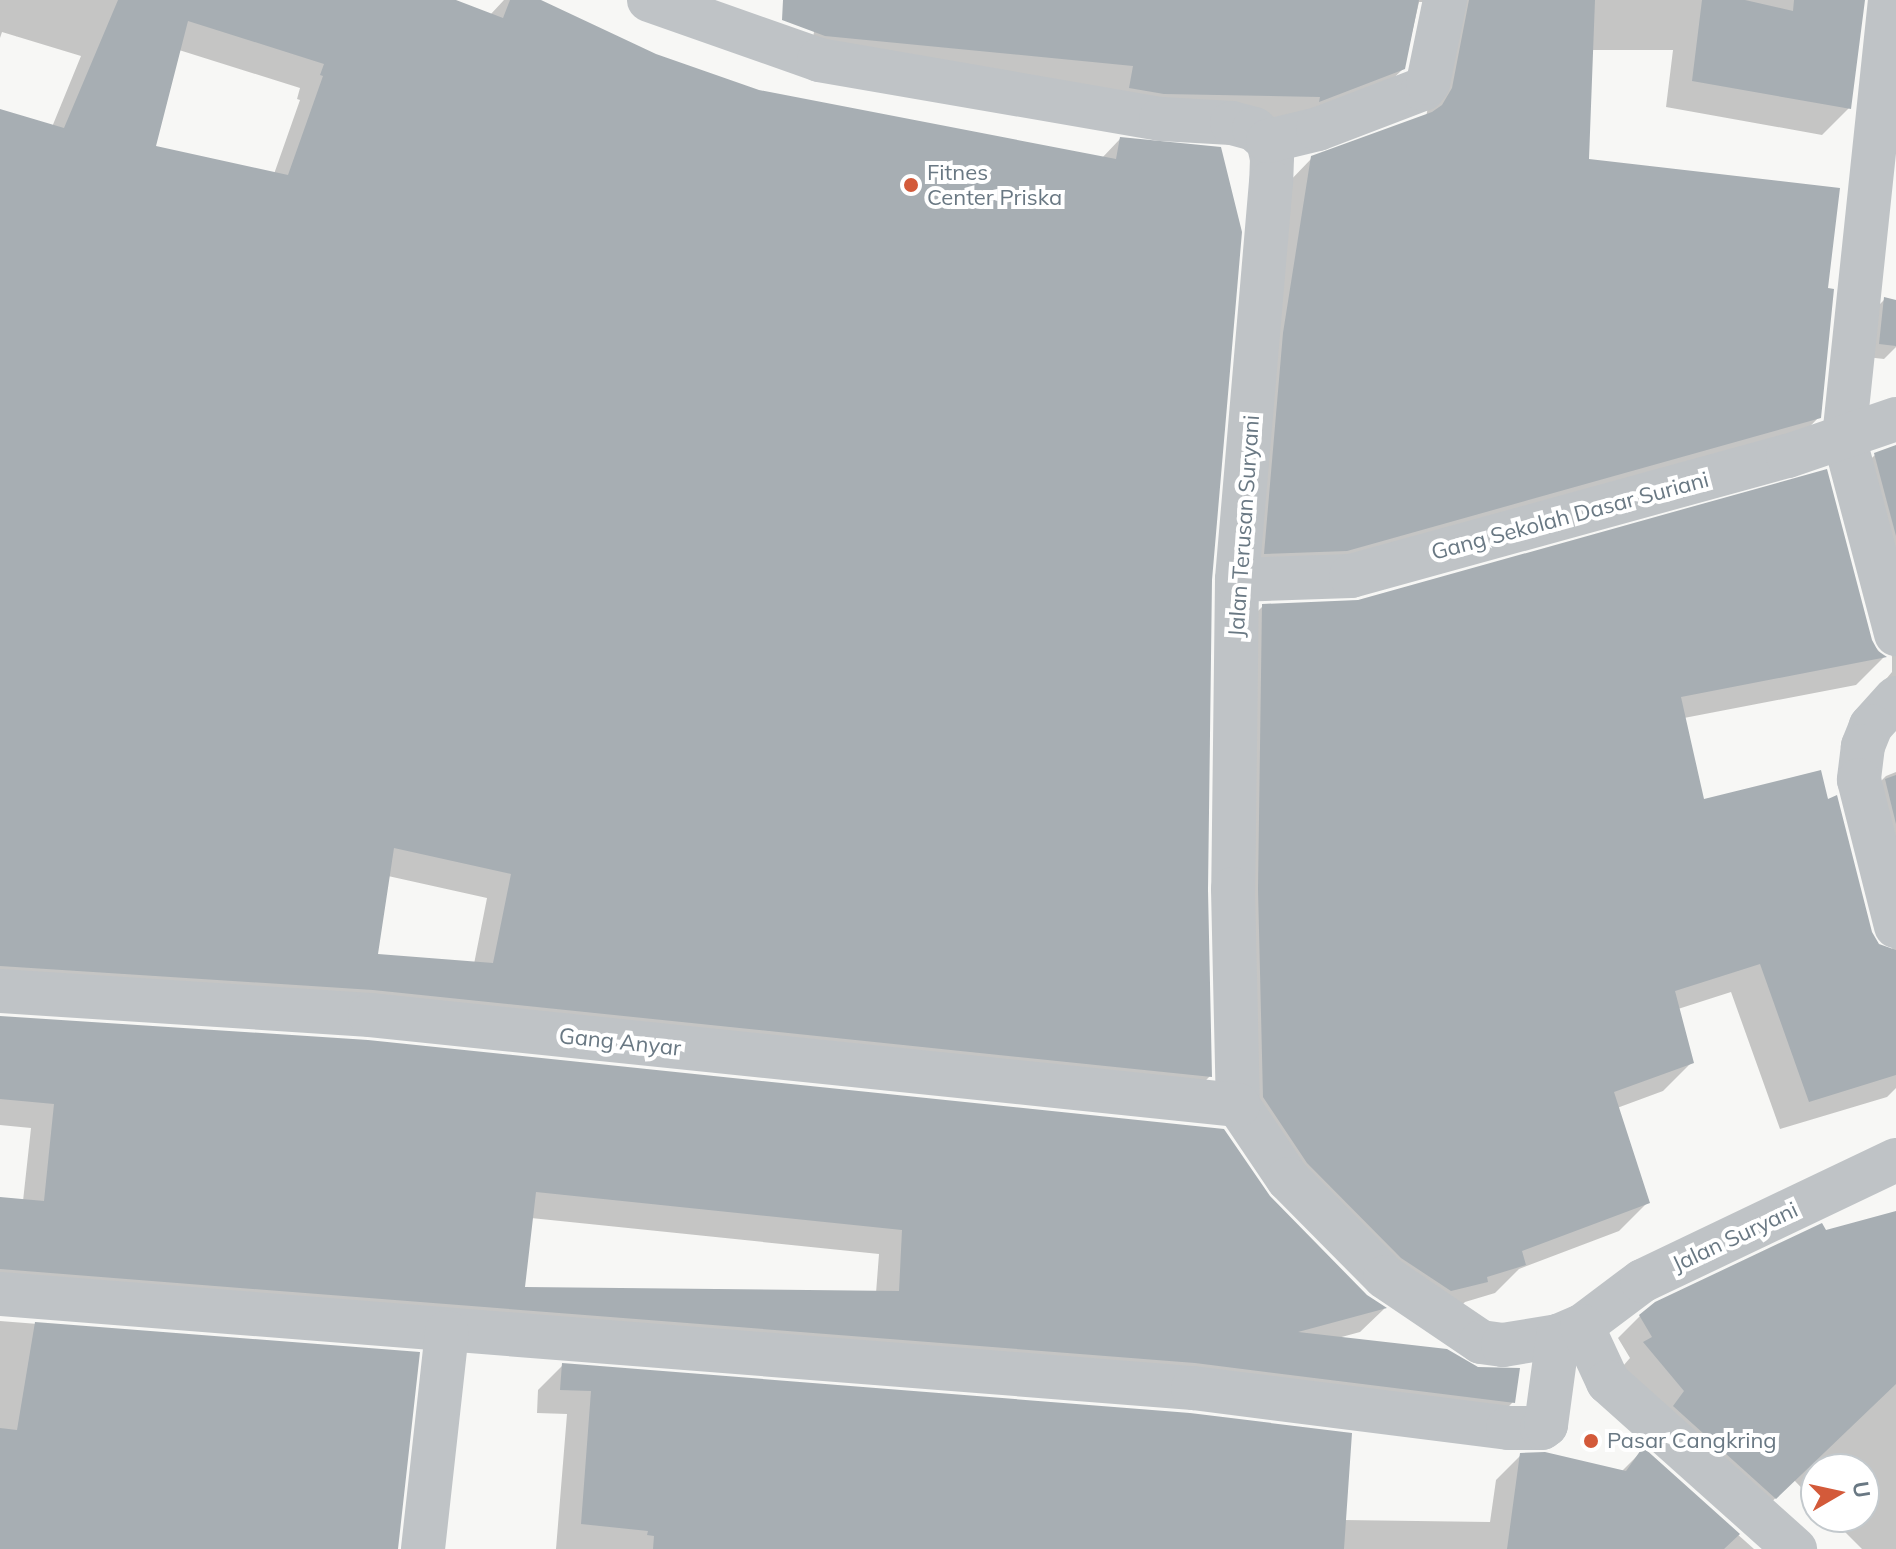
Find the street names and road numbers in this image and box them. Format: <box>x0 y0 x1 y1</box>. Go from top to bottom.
street label: Jalan Terusan Suryani <box>1223 414 1265 638</box>
street label: Gang Sekolah Dasar Suriani <box>1428 466 1712 566</box>
street label: Gang Anyar <box>558 1022 682 1062</box>
street label: Jalan Suryani <box>1668 1196 1802 1278</box>

